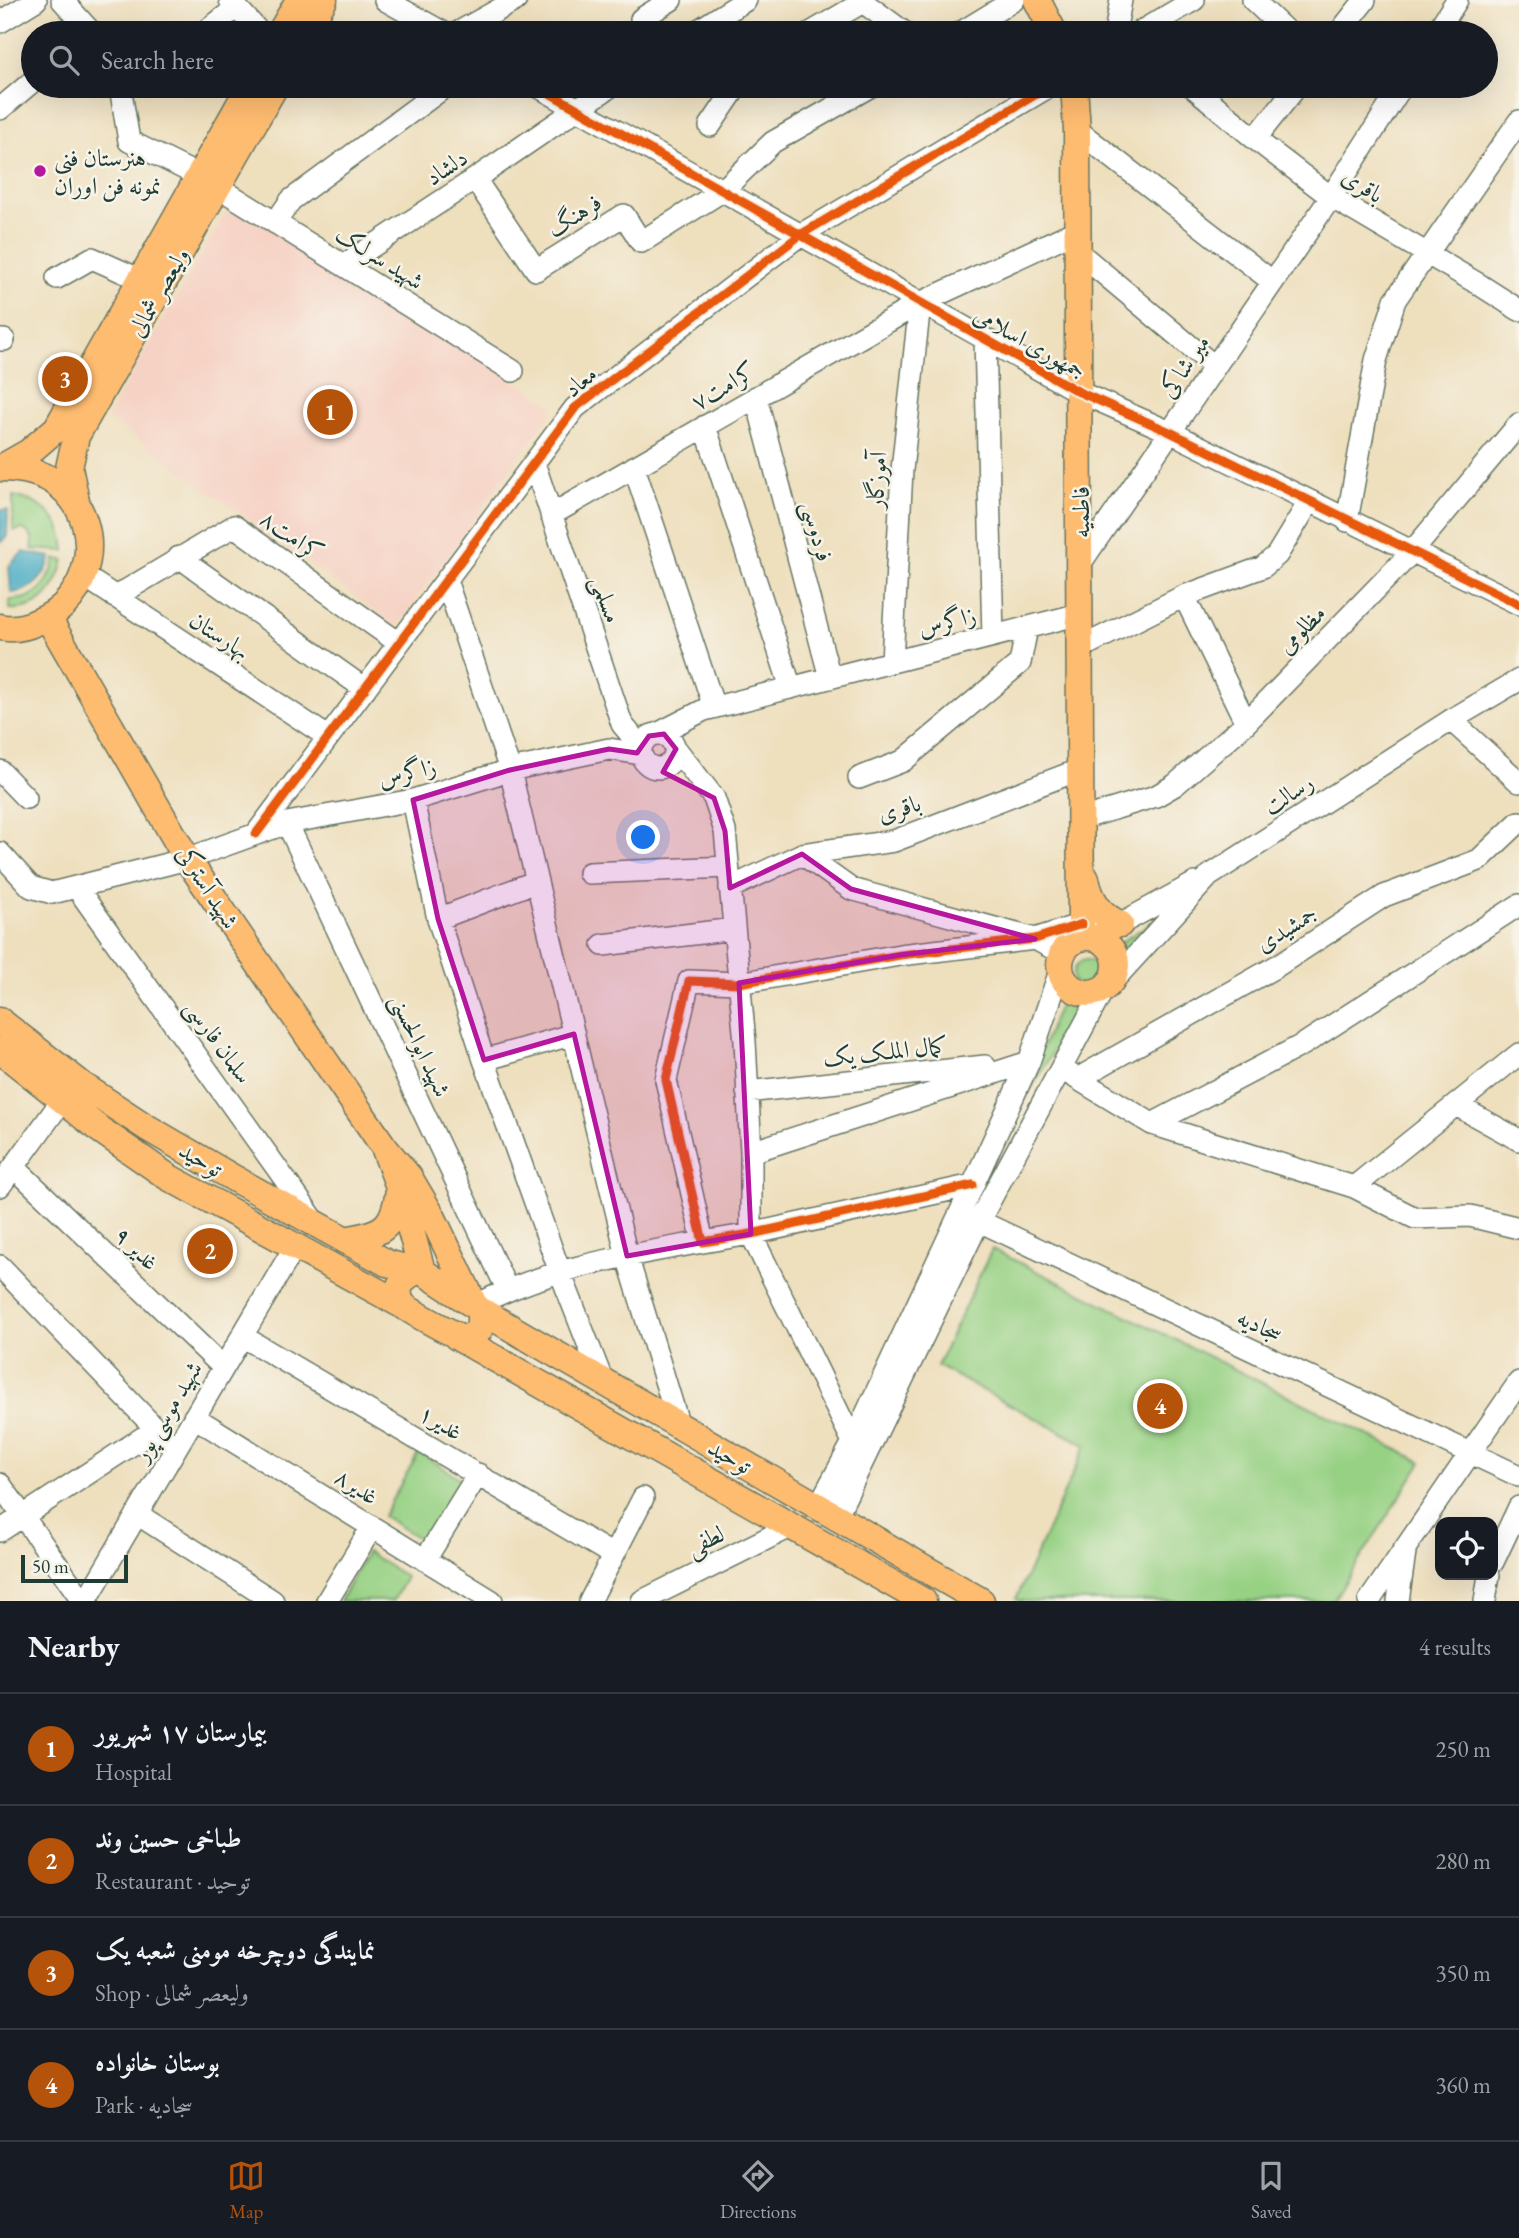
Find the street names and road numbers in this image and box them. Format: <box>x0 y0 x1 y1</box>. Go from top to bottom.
street label: دلشاد <box>419 142 473 192</box>
street label: باقری <box>1336 160 1390 210</box>
street label: فرهنگ <box>541 186 607 244</box>
street label: شهید سرلک <box>329 218 430 297</box>
street label: ولیعصر شمالی <box>120 242 197 343</box>
street label: جمهوری اسلامی <box>968 298 1092 386</box>
street label: میر شاکی <box>1152 328 1216 404</box>
street label: کرامت۷ <box>685 355 761 417</box>
street label: معاد <box>557 358 603 404</box>
street label: آموزگار <box>858 448 894 512</box>
street label: فاطمیه <box>1065 486 1096 538</box>
street label: فردوسی <box>793 497 841 565</box>
street label: کرامت۸ <box>254 502 330 568</box>
street label: مسلمی <box>583 571 630 628</box>
street label: مظلومی <box>1270 598 1332 660</box>
street label: زاگرس <box>915 599 979 643</box>
street label: بهارستان <box>184 604 256 666</box>
street label: زاگرس <box>375 750 439 794</box>
street label: رسالت <box>1257 766 1319 822</box>
street label: باقری <box>874 787 924 829</box>
street label: شهید آسترکی <box>170 839 246 935</box>
street label: جمشیدی <box>1250 897 1322 959</box>
street label: شهید ابوالحسنی <box>382 988 458 1103</box>
street label: سلمان فارسی <box>176 993 260 1090</box>
street label: کمال الملک یک <box>821 1029 949 1073</box>
street label: توحید <box>173 1134 229 1184</box>
street label: غدیر ۹ <box>108 1219 166 1277</box>
street label: سجادیه <box>1232 1301 1288 1349</box>
street label: شهید موسی پور <box>124 1355 211 1470</box>
street label: غدیر۱ <box>413 1397 469 1447</box>
street label: توحید <box>702 1431 758 1481</box>
street label: غدیر۸ <box>329 1461 385 1511</box>
street label: لطفی <box>681 1518 730 1564</box>

